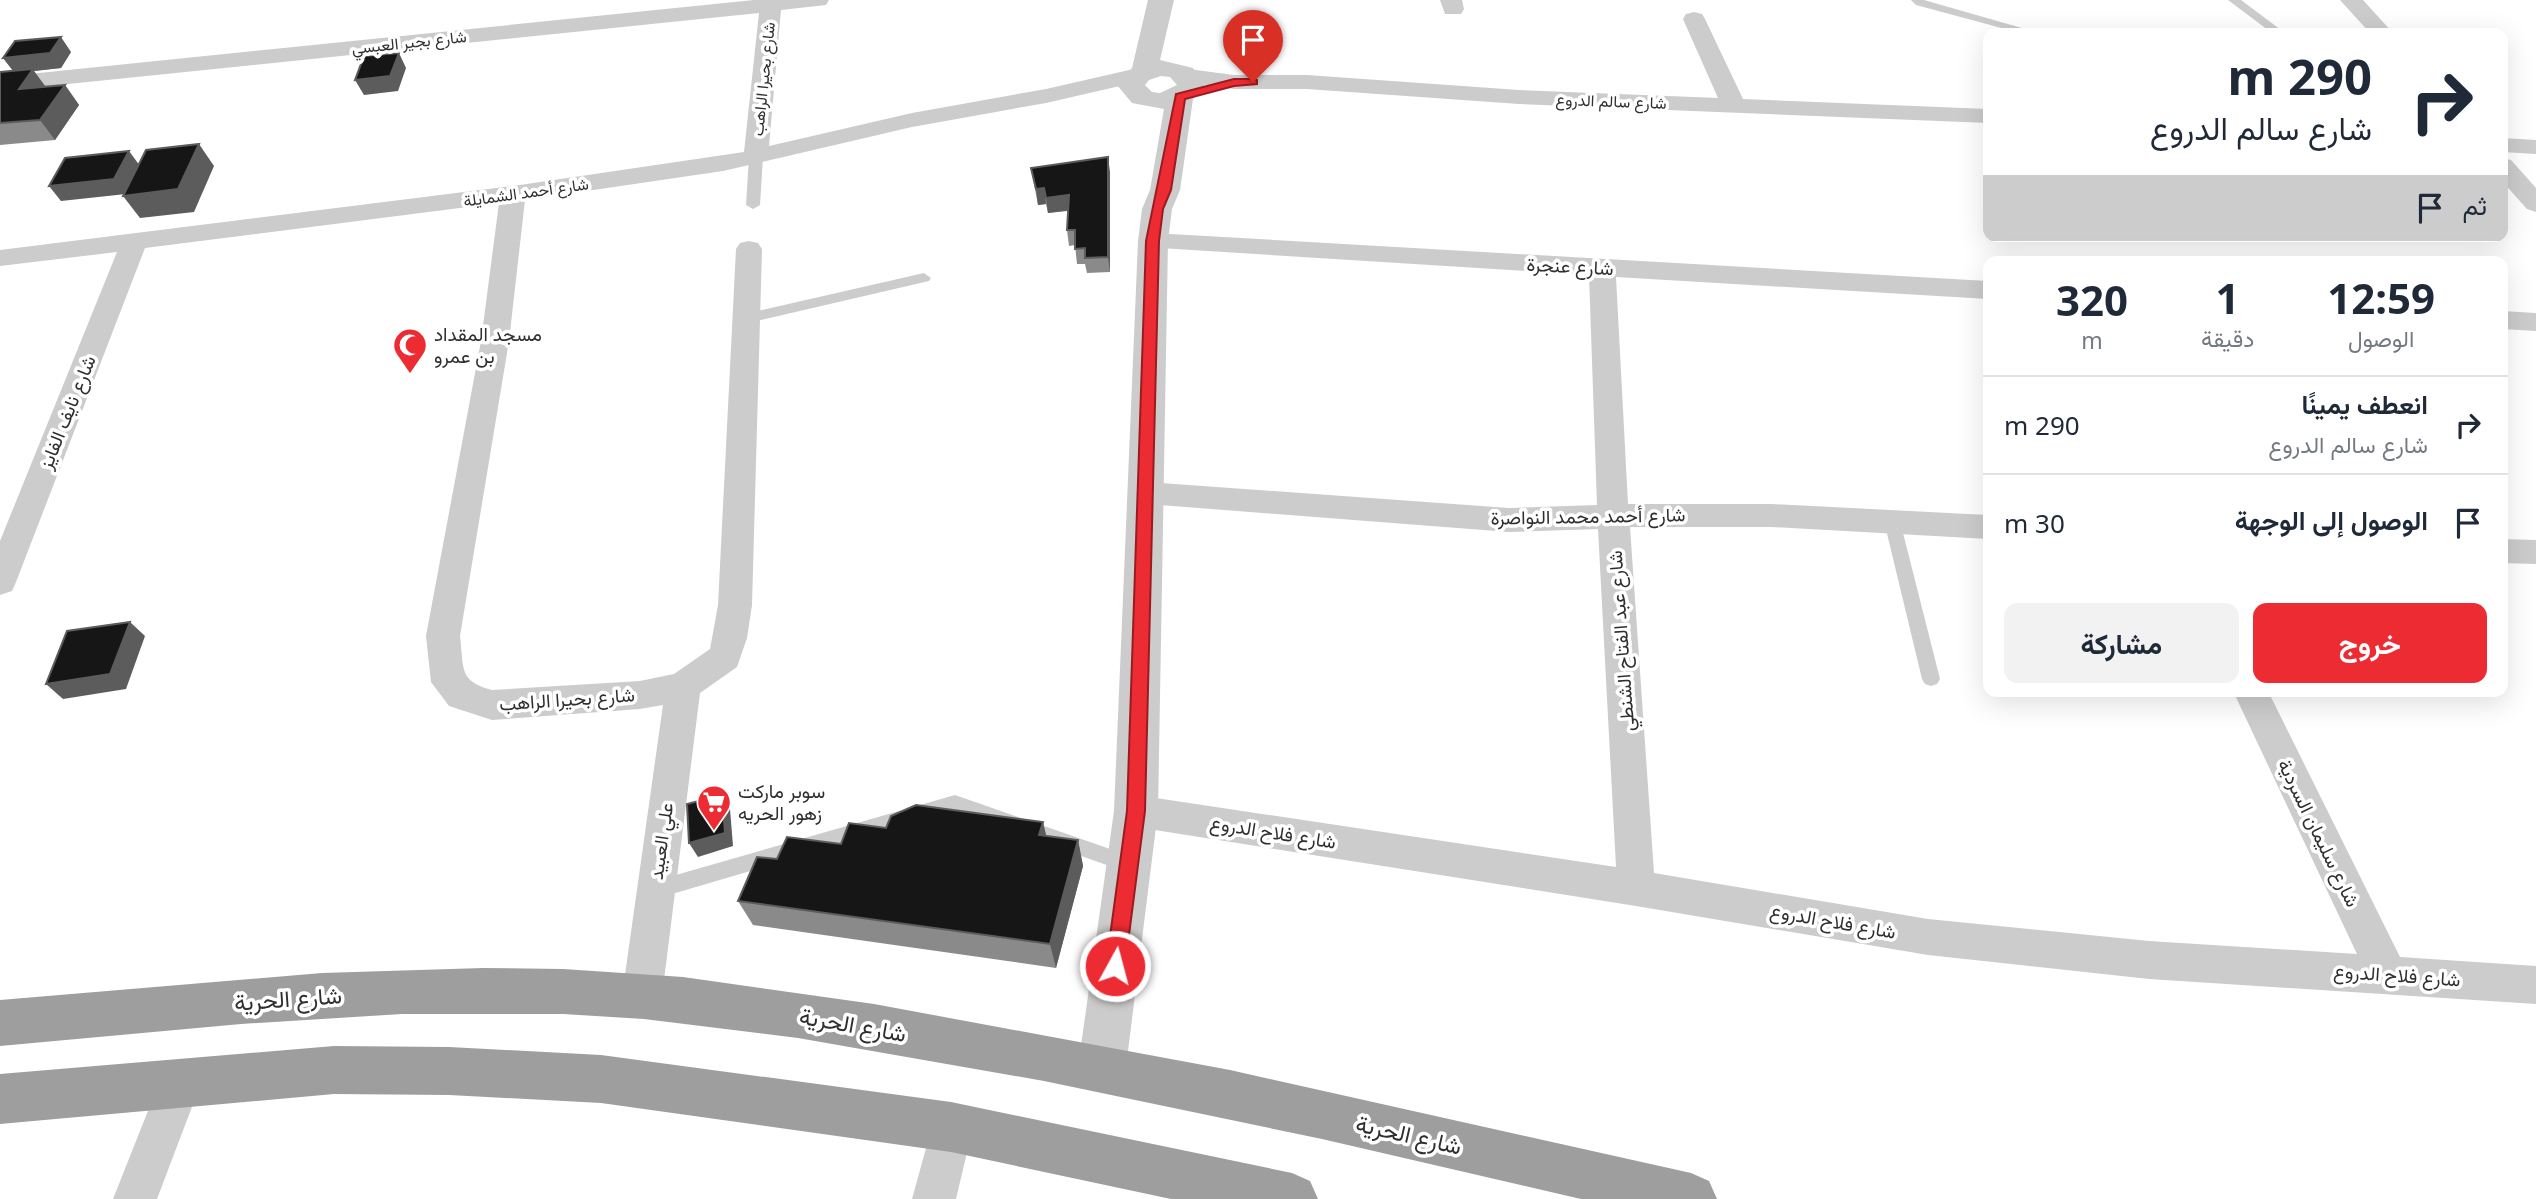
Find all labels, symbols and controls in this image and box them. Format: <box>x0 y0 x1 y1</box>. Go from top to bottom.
pin <box>1223 10 1283 82</box>
street label: شارع بحيرا الراهب <box>746 21 781 137</box>
icon: arrive <box>1234 21 1272 59</box>
street label: شارع بجير العبسي <box>350 25 468 62</box>
text: 290 m <box>2227 43 2372 109</box>
icon: right <box>2396 56 2487 147</box>
street label: شارع سالم الدروع <box>1555 88 1667 115</box>
text: شارع سالم الدروع <box>2150 106 2372 149</box>
street label: شارع أحمد الشمايلة <box>462 172 590 213</box>
text: ثم <box>2463 187 2487 223</box>
icon: arrive <box>2411 189 2449 227</box>
street label: شارع عنجرة <box>1526 251 1614 281</box>
text: 1 <box>2216 269 2240 326</box>
text: 12:59 <box>2327 269 2435 326</box>
text: 320 <box>2056 271 2128 328</box>
place label: مسجد المقداد بن عمرو <box>434 321 542 369</box>
text: دقيقة <box>2201 322 2254 354</box>
text: الوصول <box>2348 322 2414 354</box>
text: m <box>2081 324 2103 356</box>
mosque icon: مسجد المقداد بن عمرو <box>391 326 429 375</box>
street label: شارع نايف الفايز <box>32 351 102 474</box>
text: انعطف يمينًا <box>2301 386 2428 422</box>
icon: right <box>2449 406 2487 444</box>
text: 290 m <box>2004 407 2080 443</box>
text: شارع سالم الدروع <box>2268 428 2428 460</box>
street label: شارع أحمد محمد النواصرة <box>1490 501 1686 531</box>
text: الوصول إلى الوجهة <box>2235 502 2428 538</box>
icon: arrive <box>2449 504 2487 542</box>
text: 30 m <box>2004 505 2065 541</box>
street label: شارع عبد الفتاح الشنطي <box>1602 549 1643 732</box>
button: مشاركة <box>2004 603 2239 683</box>
button: خروج <box>2253 603 2487 683</box>
street label: شارع بحيرا الراهب <box>498 681 636 717</box>
street label: شارع سليمان السردية <box>2272 755 2366 911</box>
place label: سوبر ماركت زهور الحريه <box>738 778 825 826</box>
supermarket icon: سوبر ماركت زهور الحريه <box>695 783 733 832</box>
street label: علي العبيد <box>643 801 682 882</box>
street label: شارع فلاح الدروع <box>1208 809 1338 855</box>
street label: شارع فلاح الدروع <box>1768 897 1898 945</box>
position arrow <box>1078 929 1152 1003</box>
street label: شارع فلاح الدروع <box>2333 958 2461 992</box>
street label: شارع الحرية <box>233 978 343 1019</box>
street label: شارع الحرية <box>797 999 909 1050</box>
street label: شارع الحرية <box>1353 1106 1465 1163</box>

